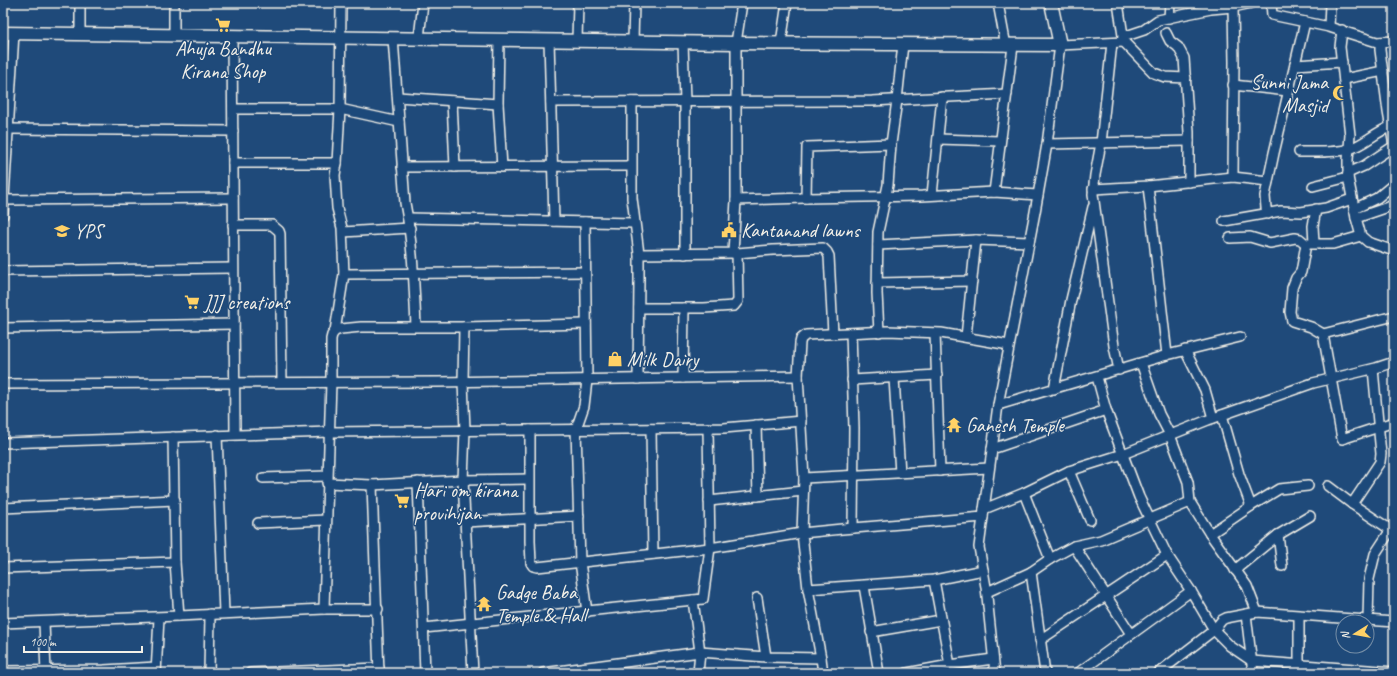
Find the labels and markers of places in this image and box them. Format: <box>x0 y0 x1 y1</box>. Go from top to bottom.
supermarket icon: Ahuja Bandhu Kirana Shop <box>214 16 232 34</box>
place label: Ahuja Bandhu Kirana Shop <box>175 36 272 84</box>
place label: Sunni Jama Masjid <box>1250 70 1331 118</box>
mosque icon: Sunni Jama Masjid <box>1331 84 1349 102</box>
place label: Kantanand lawns <box>741 218 862 243</box>
place label: YPS <box>74 219 106 244</box>
public building icon: Kantanand lawns <box>720 221 738 239</box>
school or university icon: YPS <box>53 222 71 240</box>
place label: JJJ creations <box>203 290 291 315</box>
supermarket icon: JJJ creations <box>183 293 201 311</box>
place label: Milk Dairy <box>627 347 700 372</box>
shop icon: Milk Dairy <box>606 350 624 368</box>
place label: Ganesh Temple <box>966 413 1065 438</box>
temple icon: Ganesh Temple <box>945 416 963 434</box>
place label: Hari om kirana provihijan <box>414 478 519 526</box>
supermarket icon: Hari om kirana provihijan <box>393 492 411 510</box>
place label: Gadge Baba Temple & Hall <box>496 580 590 628</box>
temple icon: Gadge Baba Temple & Hall <box>475 595 493 613</box>

